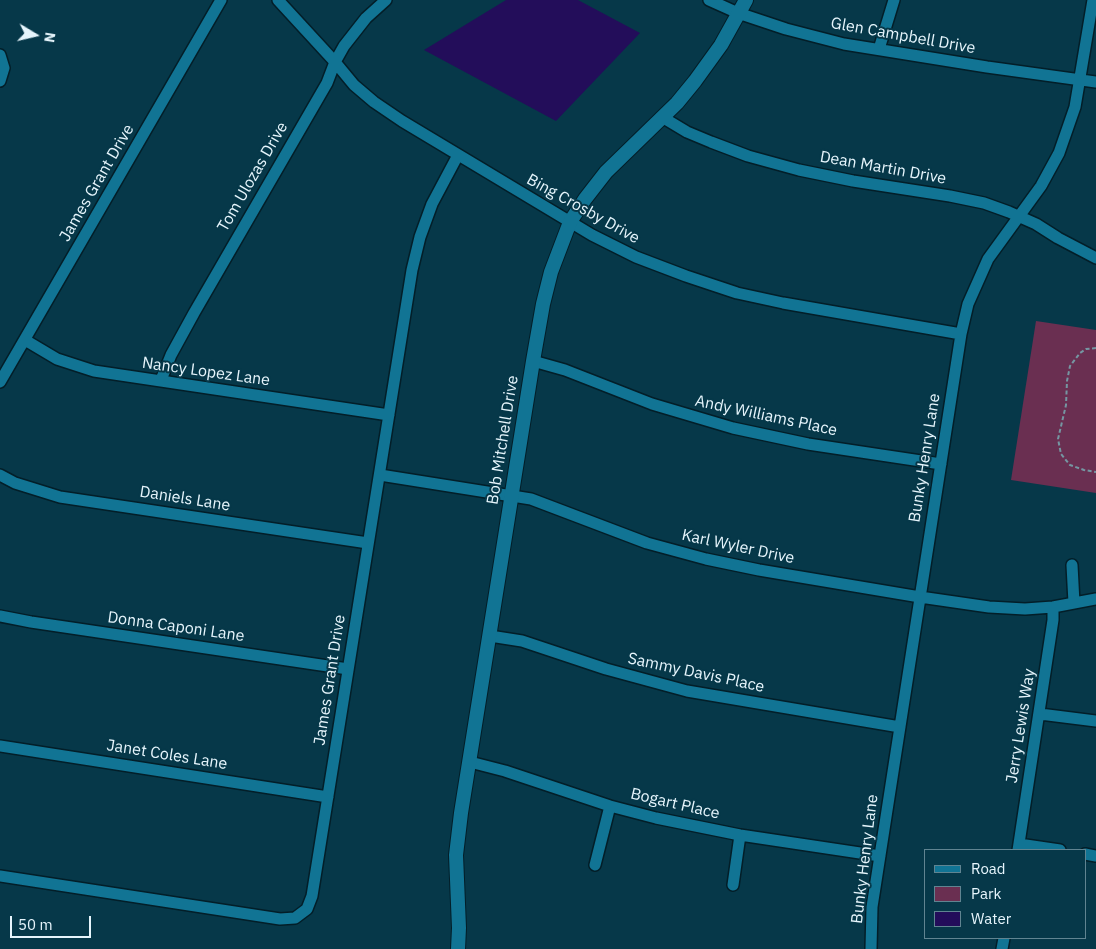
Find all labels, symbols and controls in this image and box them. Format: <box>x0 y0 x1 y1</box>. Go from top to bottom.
north arrow <box>10 10 60 60</box>
street label: Glen Campbell Drive <box>829 14 977 58</box>
text: N <box>40 31 59 44</box>
street label: Tom Ulozas Drive <box>214 119 292 235</box>
street label: James Grant Drive <box>56 121 138 245</box>
street label: Dean Martin Drive <box>818 147 948 189</box>
street label: Bing Crosby Drive <box>523 170 643 248</box>
street label: Nancy Lopez Lane <box>141 354 271 390</box>
street label: Bob Mitchell Drive <box>483 374 523 506</box>
street label: Andy Williams Place <box>693 392 839 440</box>
street label: Bunky Henry Lane <box>905 392 945 524</box>
street label: Daniels Lane <box>138 482 232 516</box>
street label: Karl Wyler Drive <box>680 526 796 568</box>
street label: Donna Caponi Lane <box>106 608 246 646</box>
street label: James Grant Drive <box>310 613 350 747</box>
street label: Sammy Davis Place <box>626 649 766 697</box>
street label: Jerry Lewis Way <box>1002 667 1040 785</box>
street label: Janet Coles Lane <box>105 736 229 774</box>
street label: Bogart Place <box>629 784 721 824</box>
street label: Bunky Henry Lane <box>848 793 882 925</box>
legend <box>924 849 1086 939</box>
text: Road <box>971 859 1006 878</box>
text: Park <box>971 884 1001 903</box>
scale bar <box>12 906 94 938</box>
text: Water <box>971 909 1011 928</box>
text: 50 m <box>18 915 53 934</box>

